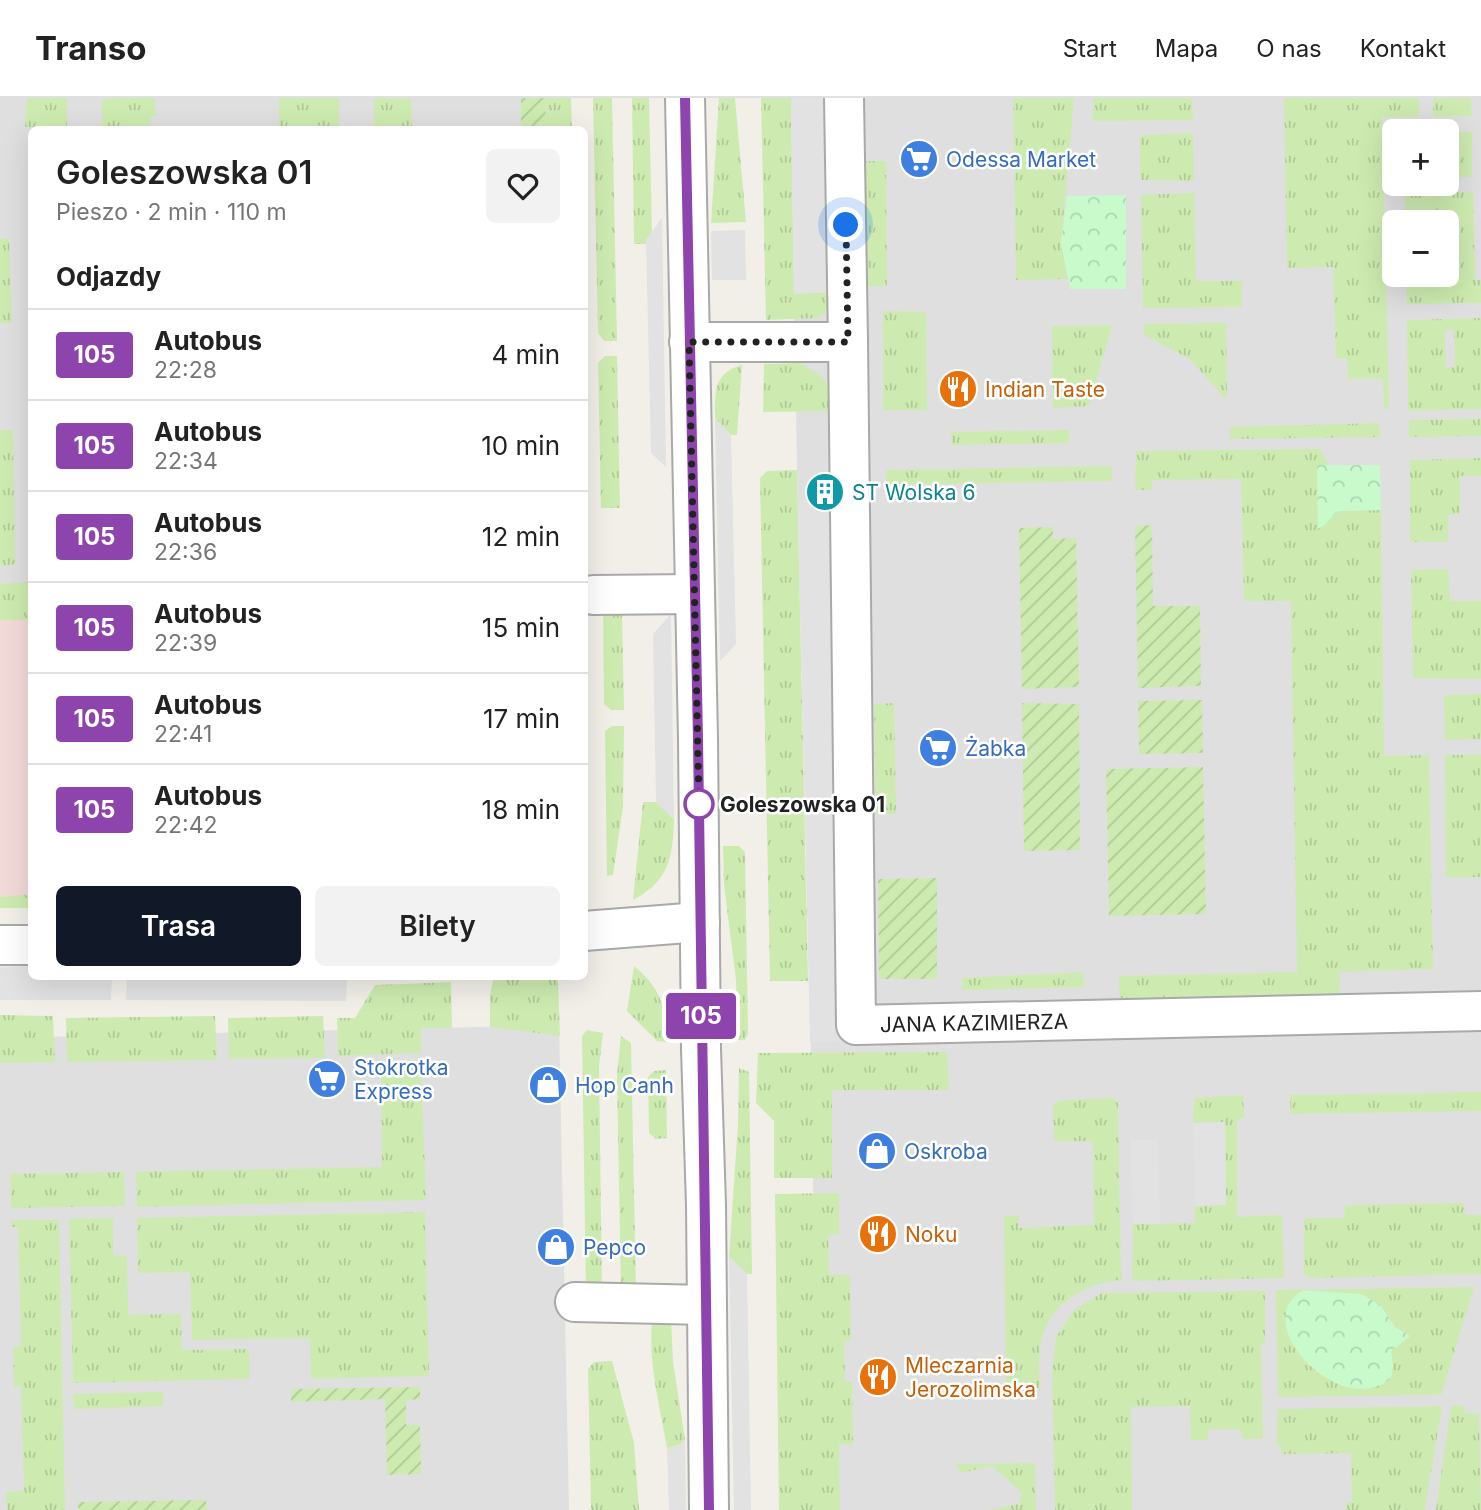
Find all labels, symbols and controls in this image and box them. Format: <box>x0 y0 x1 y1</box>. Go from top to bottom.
text: Transo <box>35 28 147 68</box>
text: Start <box>1063 34 1117 63</box>
text: Mapa <box>1155 34 1218 63</box>
text: O nas <box>1256 34 1322 63</box>
text: Kontakt <box>1360 34 1446 63</box>
map controls <box>1382 119 1459 287</box>
button: + <box>1382 119 1459 196</box>
supermarket icon: Odessa Market <box>898 138 940 180</box>
place label: Odessa Market <box>946 147 1096 172</box>
button: heart <box>486 149 560 223</box>
text: Goleszowska 01 <box>56 152 312 192</box>
text: Pieszo · 2 min · 110 m <box>56 198 287 226</box>
your location <box>828 207 863 242</box>
button: − <box>1382 210 1459 287</box>
text: Odjazdy <box>56 261 161 292</box>
text: Autobus <box>154 325 262 356</box>
text: 4 min <box>491 339 560 370</box>
text: 105 <box>74 340 115 369</box>
text: 22:28 <box>154 356 217 384</box>
restaurant icon: Indian Taste <box>937 368 979 410</box>
place label: Indian Taste <box>985 377 1105 402</box>
text: Autobus <box>154 416 262 447</box>
text: 10 min <box>481 430 560 461</box>
text: 105 <box>74 431 115 460</box>
text: 22:34 <box>154 447 218 475</box>
building icon: ST Wolska 6 <box>804 471 846 513</box>
place label: ST Wolska 6 <box>852 480 976 505</box>
text: Autobus <box>154 507 262 538</box>
text: 12 min <box>482 521 560 552</box>
text: 105 <box>74 522 115 551</box>
text: 22:36 <box>154 538 217 566</box>
text: Autobus <box>154 598 262 629</box>
text: 15 min <box>482 612 560 643</box>
text: 105 <box>74 613 115 642</box>
text: 22:39 <box>154 629 217 657</box>
text: Autobus <box>154 689 262 720</box>
text: 17 min <box>483 703 560 734</box>
text: 105 <box>74 704 115 733</box>
text: 22:41 <box>154 720 212 748</box>
supermarket icon: Żabka <box>917 727 959 769</box>
place label: Żabka <box>965 735 1026 761</box>
text: Autobus <box>154 780 262 811</box>
marker: Goleszowska 01 <box>684 789 714 819</box>
place label: Goleszowska 01 <box>720 792 885 817</box>
text: 18 min <box>482 794 560 825</box>
text: 105 <box>74 795 115 824</box>
text: 22:42 <box>154 811 218 839</box>
button: Trasa <box>56 886 301 966</box>
button: Bilety <box>315 886 560 966</box>
line badge: 105 <box>661 993 741 1039</box>
text: 105 <box>680 1001 722 1030</box>
street label: JANA KAZIMIERZA <box>880 1009 1068 1037</box>
place label: Stokrotka Express <box>354 1055 449 1104</box>
supermarket icon: Stokrotka Express <box>306 1058 348 1100</box>
shop icon: Hop Canh <box>527 1064 569 1106</box>
place label: Hop Canh <box>575 1073 674 1098</box>
shop icon: Oskroba <box>856 1130 898 1172</box>
place label: Oskroba <box>904 1139 988 1164</box>
restaurant icon: Noku <box>857 1213 899 1255</box>
place label: Noku <box>905 1222 957 1247</box>
shop icon: Pepco <box>535 1226 577 1268</box>
place label: Pepco <box>583 1235 646 1260</box>
place label: Mleczarnia Jerozolimska <box>905 1353 1036 1402</box>
restaurant icon: Mleczarnia Jerozolimska <box>857 1356 899 1398</box>

